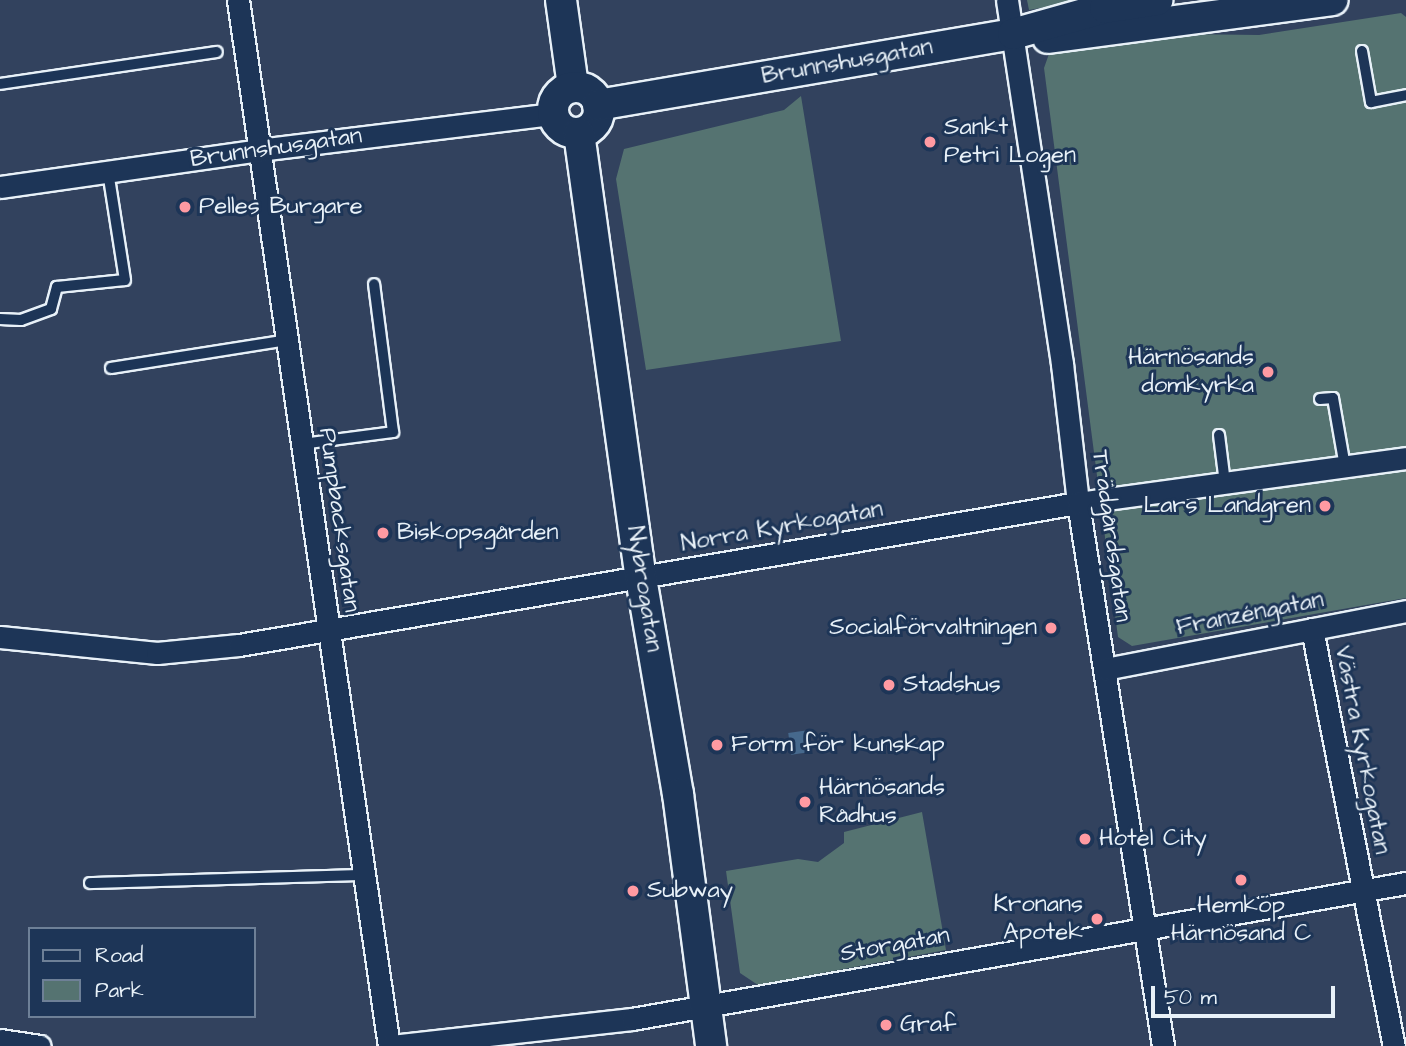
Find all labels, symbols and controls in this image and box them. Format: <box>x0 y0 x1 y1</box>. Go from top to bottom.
street label: Brunnshusgatan <box>759 33 935 91</box>
place label: Sankt Petri Logen <box>944 114 1076 170</box>
street label: Brunnshusgatan <box>188 122 364 174</box>
marker: Sankt Petri Logen <box>922 134 938 150</box>
place label: Pelles Burgare <box>199 193 363 221</box>
marker: Pelles Burgare <box>177 199 193 215</box>
place label: Härnösands domkyrka <box>1128 344 1254 400</box>
marker: Härnösands domkyrka <box>1260 364 1276 380</box>
street label: Pumpbacksgatan <box>312 426 366 614</box>
street label: Trädgårdsgatan <box>1085 448 1137 624</box>
place label: Lars Landgren <box>1144 492 1311 520</box>
street label: Norra Kyrkogatan <box>679 495 885 559</box>
marker: Lars Landgren <box>1317 498 1333 514</box>
place label: Biskopsgården <box>397 519 559 547</box>
street label: Nybrogatan <box>620 524 668 654</box>
marker: Biskopsgården <box>375 525 391 541</box>
street label: Franzéngatan <box>1174 586 1326 642</box>
place label: Socialförvaltningen <box>829 614 1037 642</box>
marker: Socialförvaltningen <box>1043 620 1059 636</box>
street label: Västra Kyrkogatan <box>1328 643 1396 857</box>
place label: Stadshus <box>903 671 1001 699</box>
marker: Stadshus <box>881 677 897 693</box>
place label: Form för kunskap <box>731 731 945 759</box>
marker: Form för kunskap <box>709 737 725 753</box>
place label: Härnösands Rådhus <box>819 774 945 830</box>
marker: Härnösands Rådhus <box>797 794 813 810</box>
place label: Hotel City <box>1099 825 1207 853</box>
marker: Hotel City <box>1077 831 1093 847</box>
marker: Hemköp Härnösand C <box>1233 872 1249 888</box>
place label: Subway <box>647 877 733 905</box>
marker: Subway <box>625 883 641 899</box>
place label: Kronans Apotek <box>993 891 1083 947</box>
place label: Hemköp Härnösand C <box>1171 892 1311 948</box>
marker: Kronans Apotek <box>1089 911 1105 927</box>
street label: Storgatan <box>838 921 952 969</box>
legend <box>28 927 256 1018</box>
text: Road <box>95 941 143 970</box>
scale bar <box>1154 972 1338 1016</box>
text: Park <box>95 976 144 1005</box>
text: 50 m <box>1164 983 1217 1012</box>
place label: Graf <box>900 1011 956 1039</box>
marker: Graf <box>878 1017 894 1033</box>

